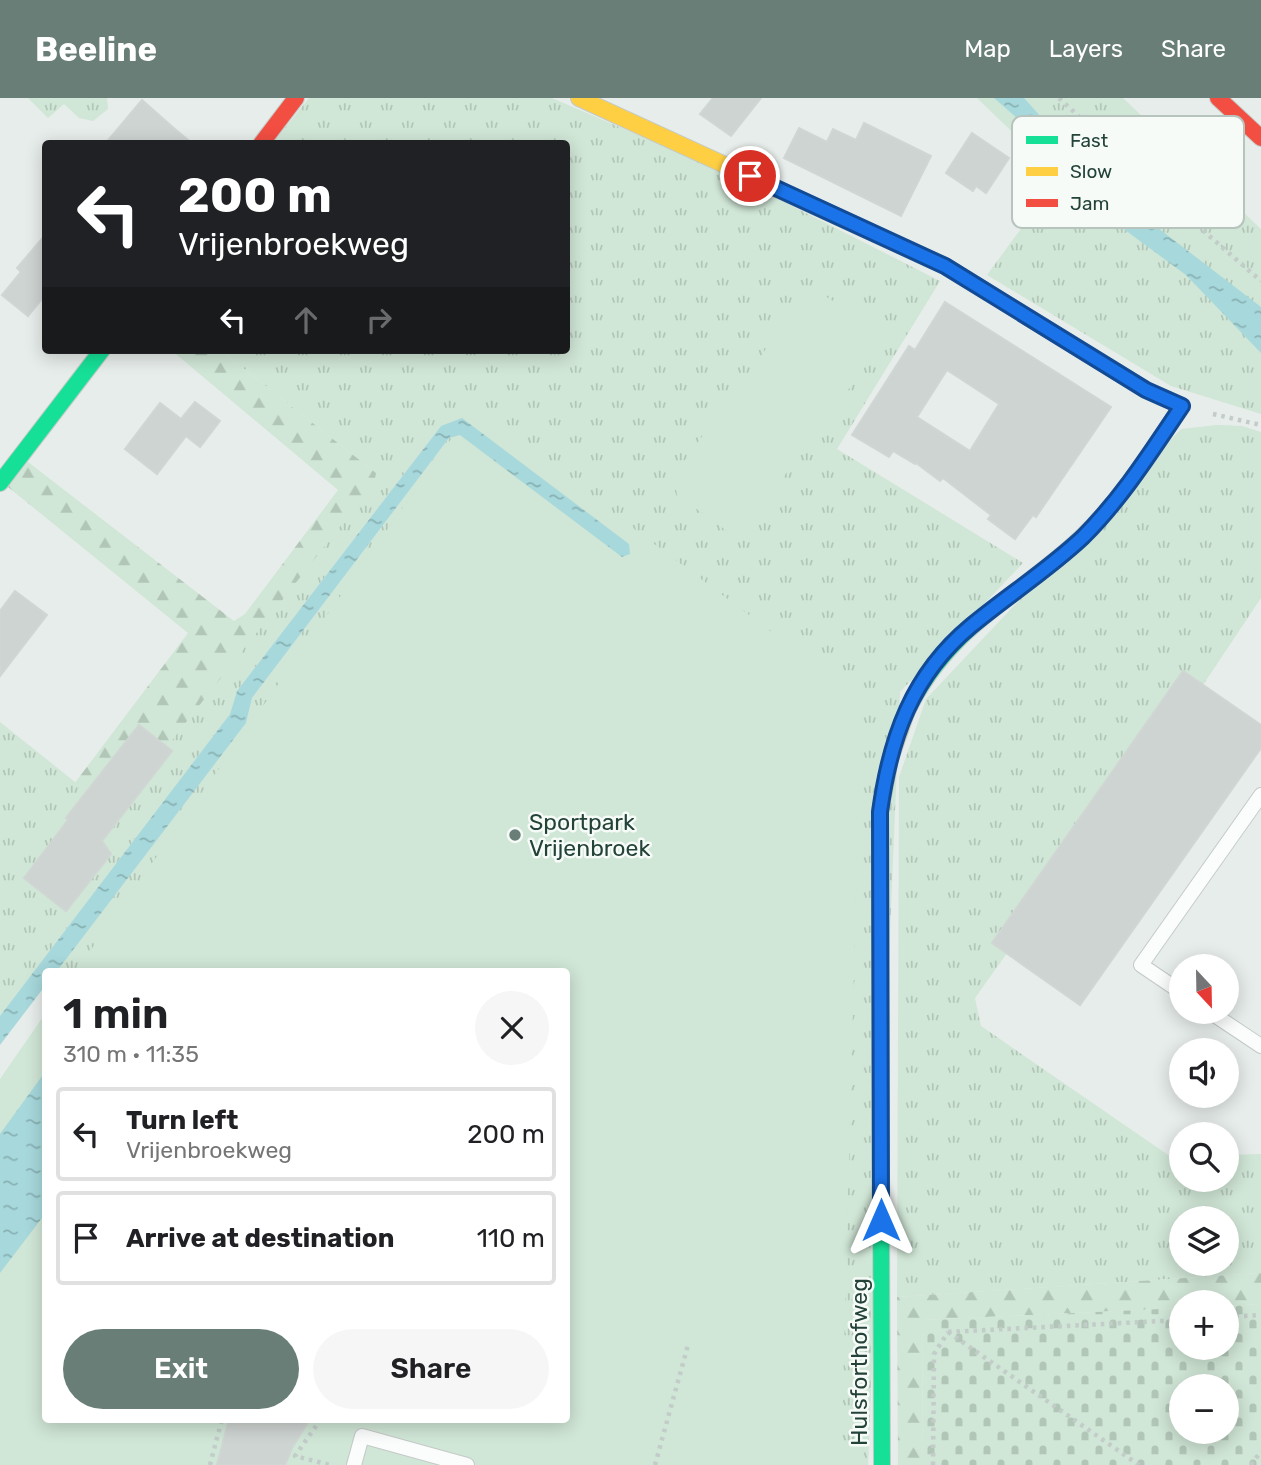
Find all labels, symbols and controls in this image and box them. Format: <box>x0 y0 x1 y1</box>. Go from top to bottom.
text: Beeline <box>35 30 157 69</box>
text: Map <box>964 35 1011 63</box>
text: Layers <box>1049 35 1123 63</box>
text: Share <box>1161 35 1226 63</box>
legend <box>1012 116 1244 228</box>
text: Fast <box>1070 129 1109 152</box>
pin <box>720 146 780 206</box>
icon: arrive <box>731 157 769 195</box>
text: Slow <box>1070 160 1112 183</box>
text: 200 m <box>178 166 332 224</box>
icon: left <box>63 168 154 259</box>
text: Jam <box>1070 192 1109 215</box>
text: Vrijenbroekweg <box>178 225 409 263</box>
icon: left <box>214 301 252 339</box>
icon: ahead <box>287 301 325 339</box>
icon: right <box>360 301 398 339</box>
place label: Sportpark Vrijenbroek <box>529 808 650 862</box>
marker: Sportpark Vrijenbroek <box>507 827 523 843</box>
north arrow <box>1169 954 1239 1024</box>
map controls <box>1169 954 1239 1444</box>
text: 1 min <box>63 989 169 1039</box>
button: close <box>475 991 549 1065</box>
button: sound <box>1169 1038 1239 1108</box>
text: 310 m · 11:35 <box>63 1040 199 1068</box>
text: Turn left <box>126 1105 238 1136</box>
icon: left <box>67 1115 105 1153</box>
text: 200 m <box>467 1119 545 1150</box>
button: search <box>1169 1122 1239 1192</box>
text: Vrijenbroekweg <box>126 1136 292 1164</box>
position arrow <box>844 1183 918 1257</box>
button: layers <box>1169 1206 1239 1276</box>
icon: arrive <box>67 1219 105 1257</box>
text: Arrive at destination <box>126 1223 394 1254</box>
text: 110 m <box>477 1223 545 1254</box>
street label: Hulsforthofweg <box>845 1278 873 1446</box>
button: + <box>1169 1290 1239 1360</box>
button: Exit <box>63 1329 299 1409</box>
button: Share <box>313 1329 549 1409</box>
button: − <box>1169 1374 1239 1444</box>

